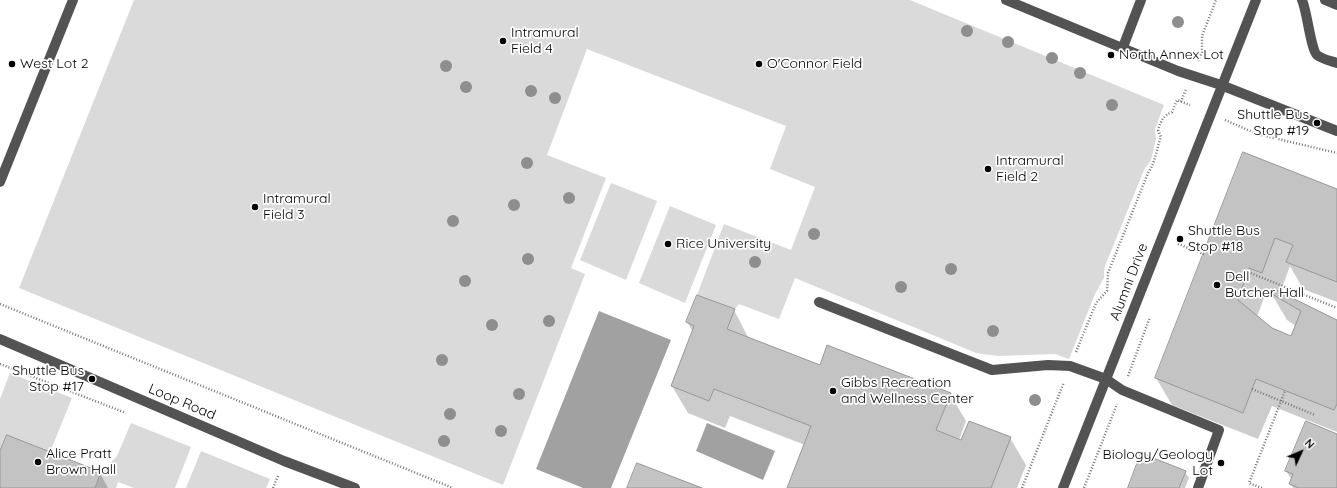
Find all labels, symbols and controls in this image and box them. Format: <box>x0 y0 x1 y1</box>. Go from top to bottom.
place label: Intramural Field 4 <box>511 25 579 58</box>
marker: Intramural Field 4 <box>498 36 508 46</box>
place label: North Annex Lot <box>1119 47 1224 63</box>
marker: North Annex Lot <box>1106 50 1116 60</box>
place label: West Lot 2 <box>20 56 89 72</box>
place label: O'Connor Field <box>767 56 862 72</box>
marker: West Lot 2 <box>7 59 17 69</box>
marker: O'Connor Field <box>754 59 764 69</box>
place label: Shuttle Bus Stop #19 <box>1237 107 1309 140</box>
marker: Shuttle Bus Stop #19 <box>1312 118 1322 128</box>
place label: Intramural Field 2 <box>996 153 1064 186</box>
marker: Intramural Field 2 <box>983 164 993 174</box>
place label: Intramural Field 3 <box>263 191 331 224</box>
marker: Intramural Field 3 <box>250 202 260 212</box>
place label: Shuttle Bus Stop #18 <box>1188 223 1260 256</box>
marker: Shuttle Bus Stop #18 <box>1175 234 1185 244</box>
place label: Rice University <box>676 236 771 252</box>
marker: Rice University <box>663 239 673 249</box>
street label: Alumni Drive <box>1107 241 1151 323</box>
place label: Dell Butcher Hall <box>1225 269 1304 302</box>
marker: Dell Butcher Hall <box>1212 280 1222 290</box>
place label: Shuttle Bus Stop #17 <box>12 363 84 396</box>
marker: Shuttle Bus Stop #17 <box>87 374 97 384</box>
place label: Gibbs Recreation and Wellness Center <box>841 375 974 408</box>
street label: Loop Road <box>146 380 218 424</box>
marker: Gibbs Recreation and Wellness Center <box>828 386 838 396</box>
north arrow <box>1281 432 1321 472</box>
text: N <box>1302 436 1317 451</box>
place label: Alice Pratt Brown Hall <box>46 446 116 478</box>
place label: Biology/Geology Lot <box>1103 447 1213 480</box>
marker: Alice Pratt Brown Hall <box>33 457 43 467</box>
marker: Biology/Geology Lot <box>1216 458 1226 468</box>

